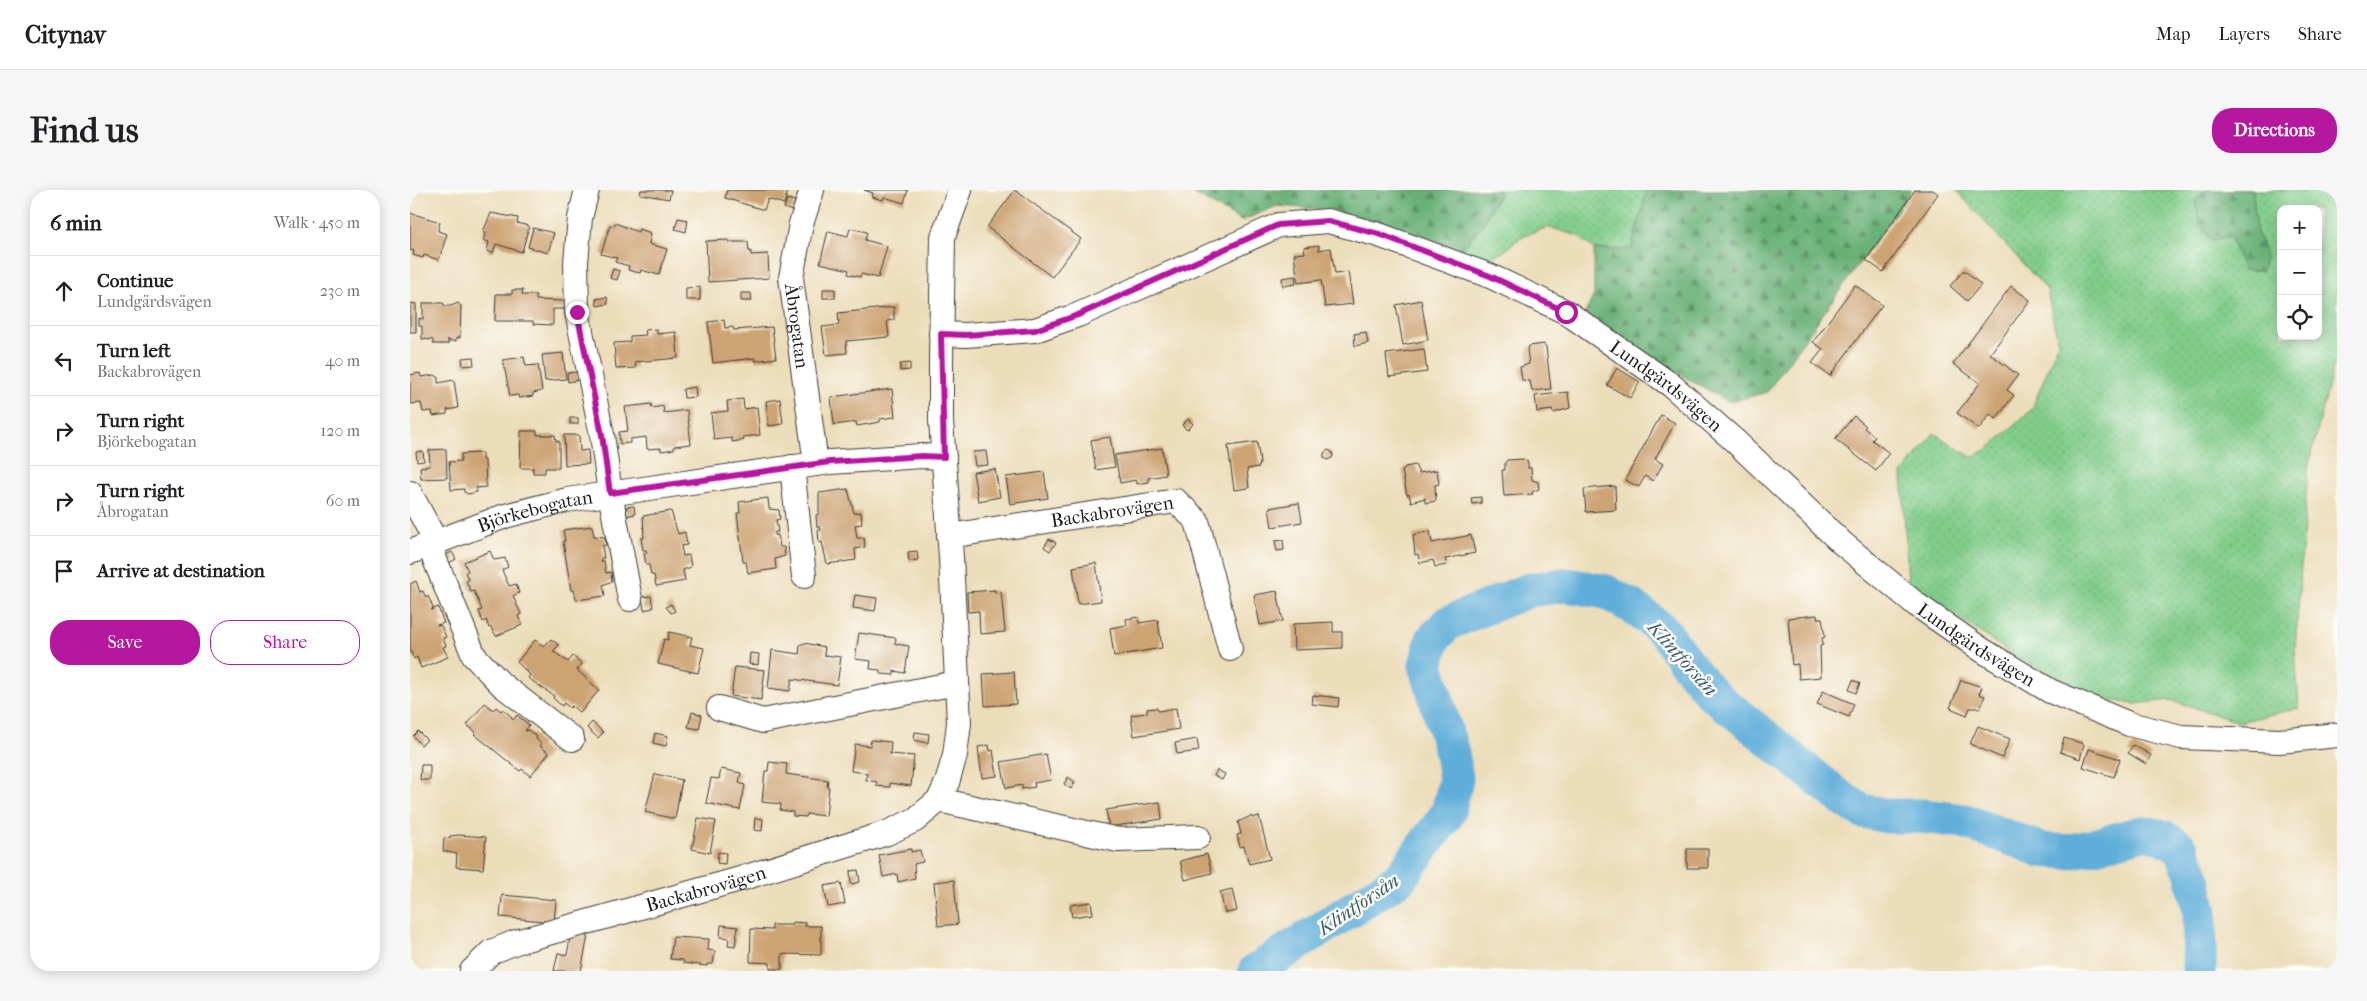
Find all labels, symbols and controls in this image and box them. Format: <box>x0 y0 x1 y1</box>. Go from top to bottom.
text: Citynav <box>25 21 106 49</box>
text: Map <box>2156 24 2190 45</box>
text: Layers <box>2218 24 2270 45</box>
text: Share <box>2298 24 2342 45</box>
button: Directions <box>2212 108 2337 153</box>
text: Find us <box>30 110 139 151</box>
map controls <box>2277 205 2322 340</box>
button: + <box>2277 205 2322 250</box>
text: 6 min <box>50 211 102 235</box>
text: Walk · 450 m <box>274 213 360 232</box>
button: − <box>2277 250 2322 295</box>
text: Continue <box>97 270 173 292</box>
icon: ahead <box>50 277 78 305</box>
text: 230 m <box>320 281 360 300</box>
street label: Åbrogatan <box>780 281 813 370</box>
text: Lundgärdsvägen <box>97 292 212 311</box>
button: locate <box>2277 295 2322 340</box>
route end <box>566 301 589 324</box>
route start <box>1555 301 1578 324</box>
street label: Lundgärdsvägen <box>1605 336 1726 437</box>
text: Turn left <box>97 340 171 362</box>
icon: left <box>50 347 78 375</box>
text: 40 m <box>325 351 360 370</box>
text: Backabrovägen <box>97 362 201 381</box>
text: Turn right <box>97 410 184 432</box>
icon: right <box>50 417 78 445</box>
text: 120 m <box>321 421 360 440</box>
text: Björkebogatan <box>97 432 197 451</box>
text: Turn right <box>97 480 184 502</box>
street label: Björkebogatan <box>474 486 594 537</box>
icon: right <box>50 487 78 515</box>
text: 60 m <box>326 491 360 510</box>
street label: Backabrovägen <box>1049 492 1175 532</box>
text: Åbrogatan <box>97 502 169 521</box>
icon: arrive <box>50 557 78 585</box>
text: Arrive at destination <box>97 560 265 582</box>
street label: Lundgärdsvägen <box>1913 599 2039 692</box>
water label: Klintforsån <box>1642 614 1722 701</box>
button: Save <box>50 620 200 665</box>
button: Share <box>210 620 360 665</box>
street label: Backabrovägen <box>644 862 769 917</box>
water label: Klintforsån <box>1311 869 1403 941</box>

